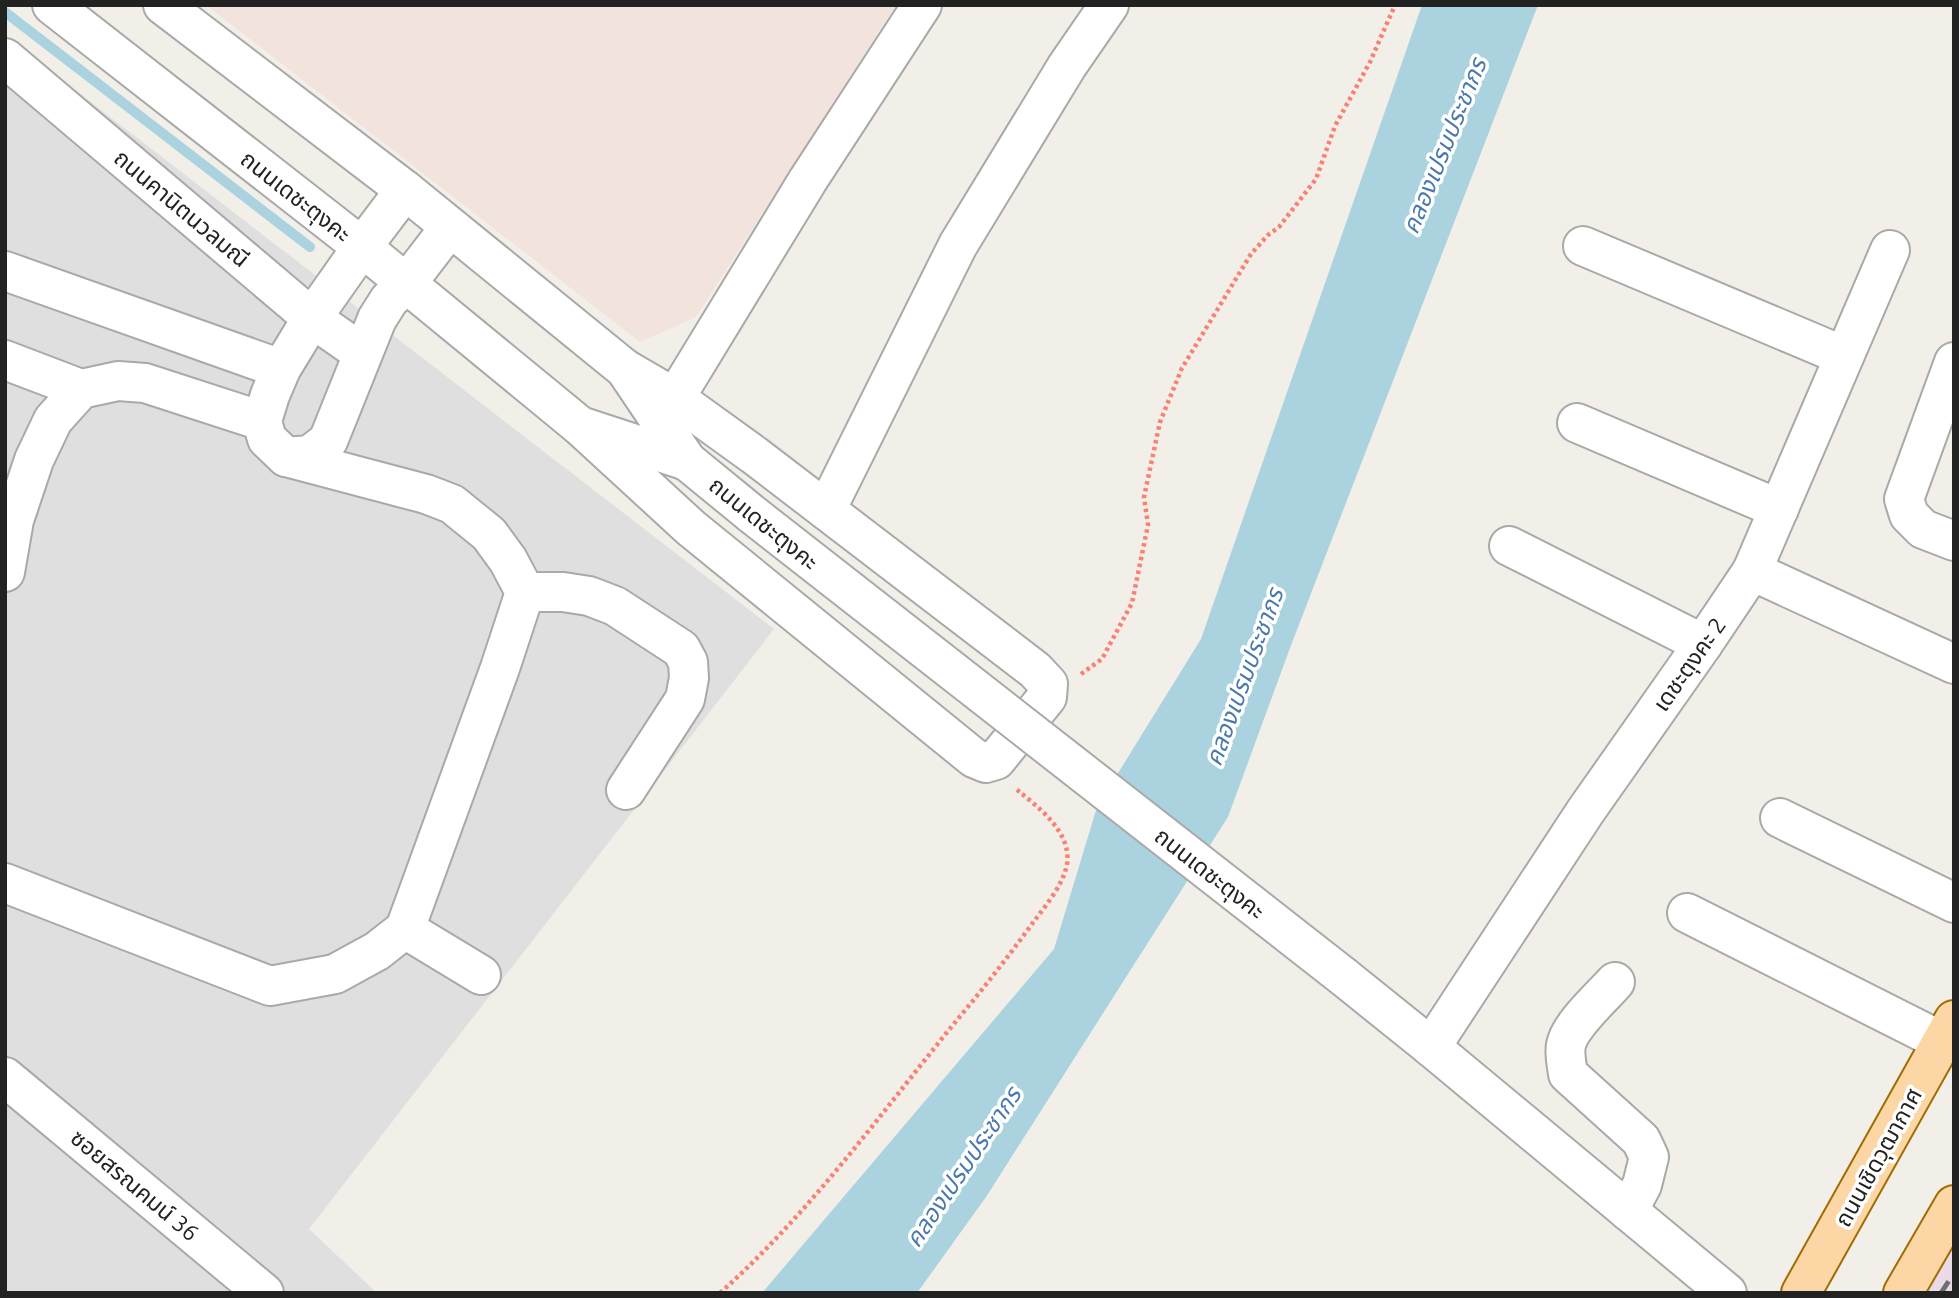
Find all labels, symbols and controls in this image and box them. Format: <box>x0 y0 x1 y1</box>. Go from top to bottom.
water label: คลองเปรมประชากร <box>1397 52 1492 237</box>
street label: ถนนคานิตนวลมณี <box>110 144 254 272</box>
street label: ถนนเดชะตุงคะ <box>235 145 356 248</box>
street label: ถนนเดชะตุงคะ <box>704 472 823 576</box>
water label: คลองเปรมประชากร <box>1199 583 1289 769</box>
street label: เดชะตุงคะ 2 <box>1648 612 1732 717</box>
street label: ถนนเดชะตุงคะ <box>1149 822 1270 925</box>
water label: คลองเปรมประชากร <box>900 1080 1028 1252</box>
street label: ถนนเชิดวุฒากาศ <box>1830 1083 1928 1232</box>
street label: ซอยสรณคมน์ 36 <box>66 1124 204 1246</box>

